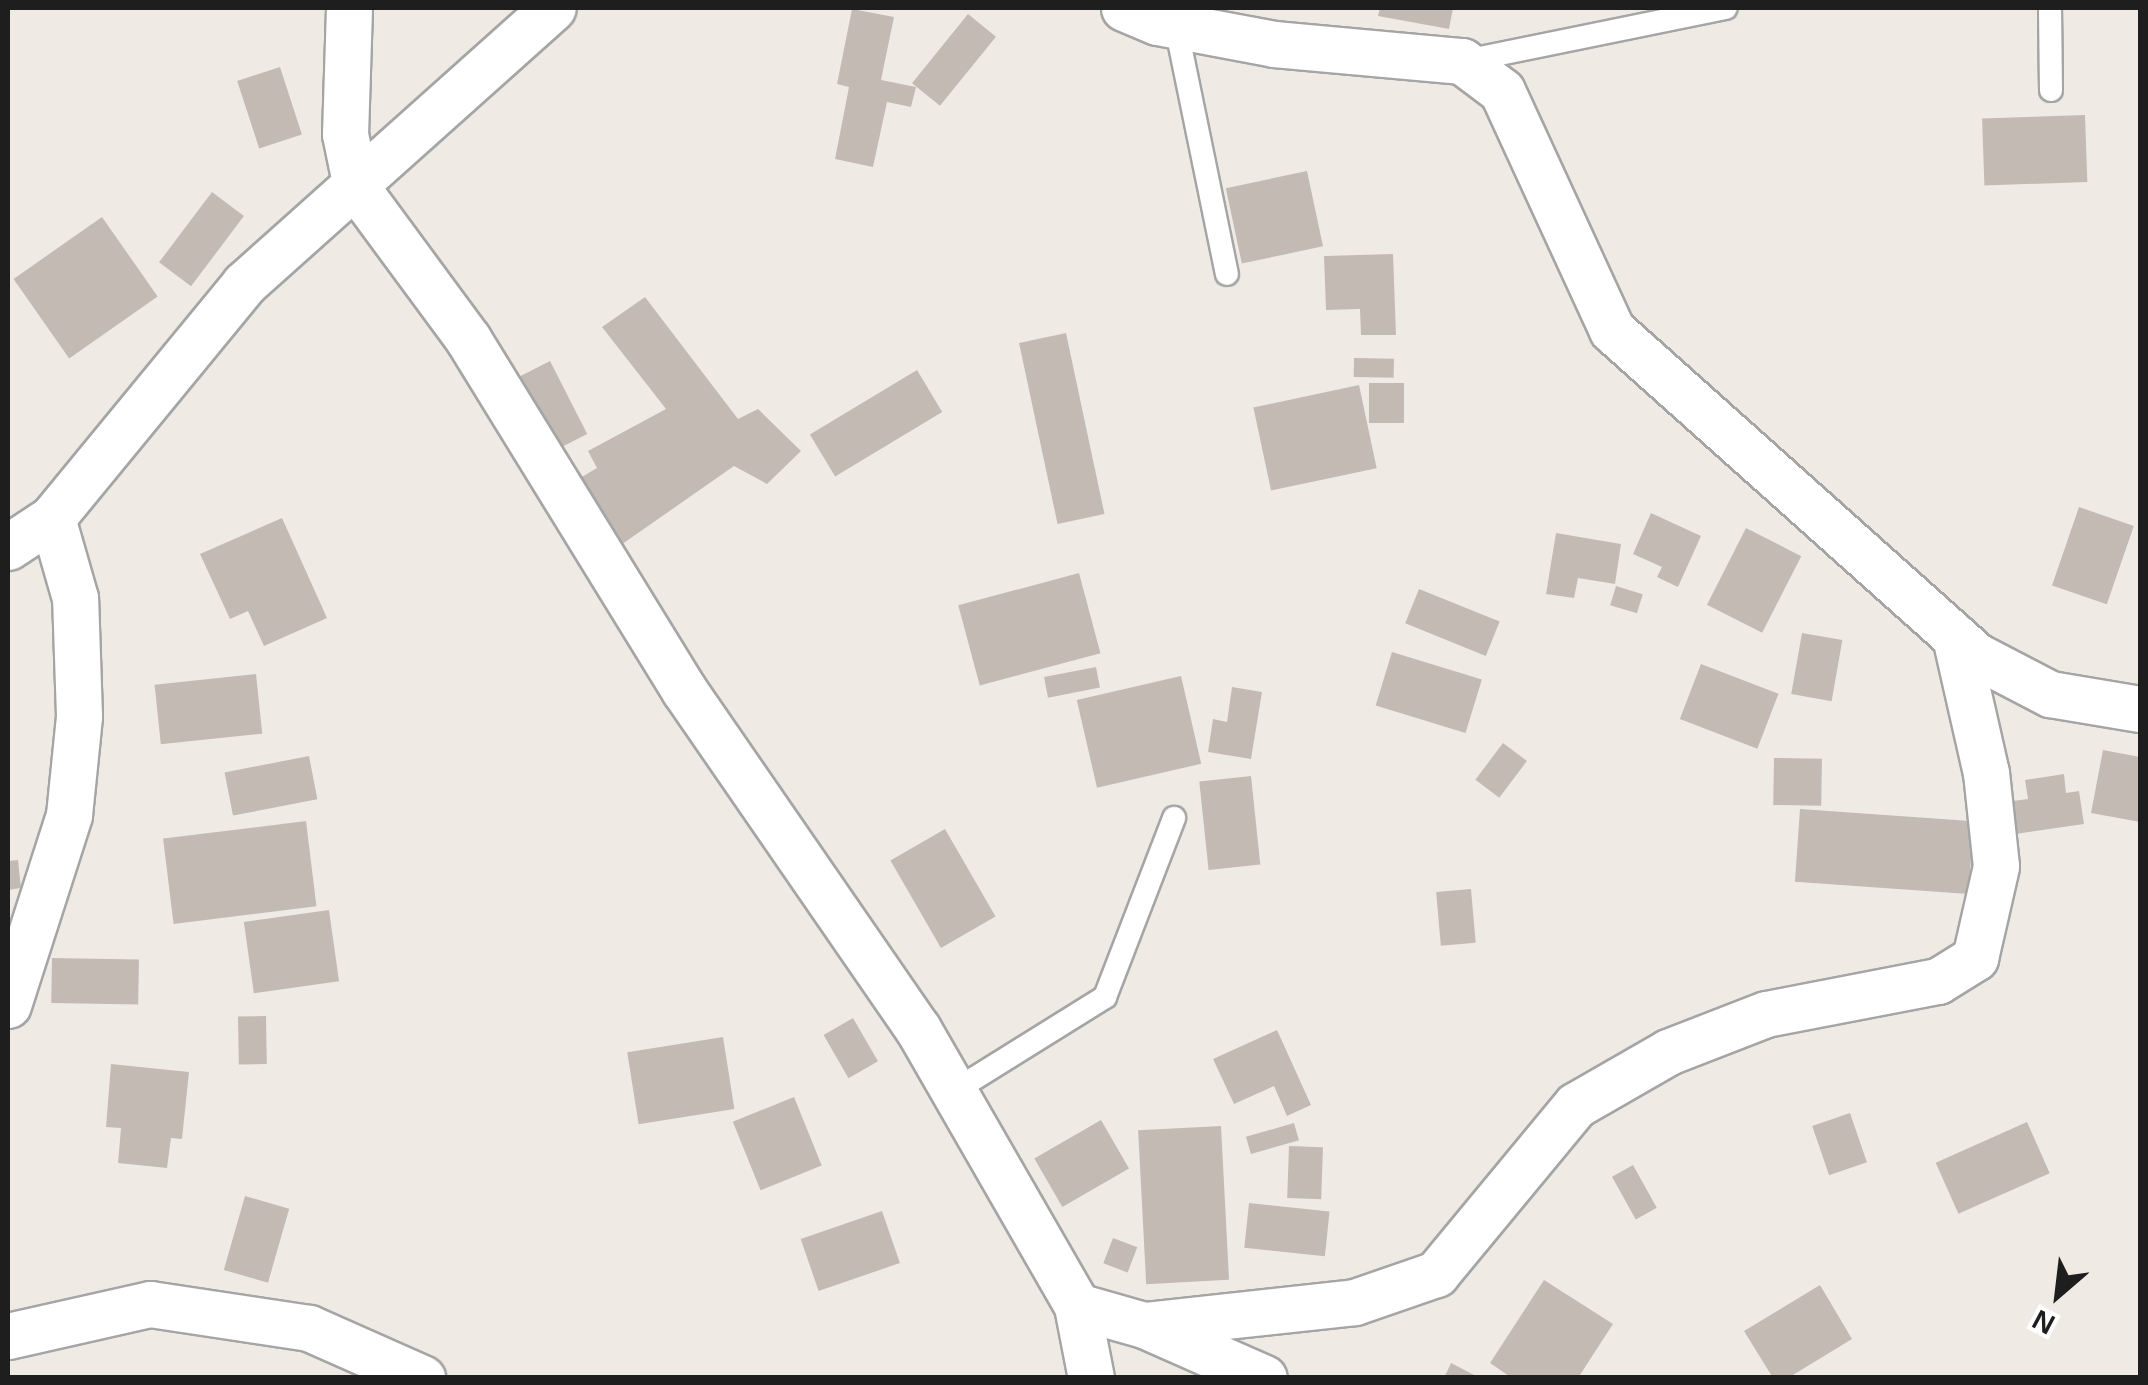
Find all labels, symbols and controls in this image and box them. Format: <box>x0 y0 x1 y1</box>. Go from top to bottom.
north arrow <box>2008 1245 2108 1345</box>
text: N <box>2027 1303 2060 1340</box>

